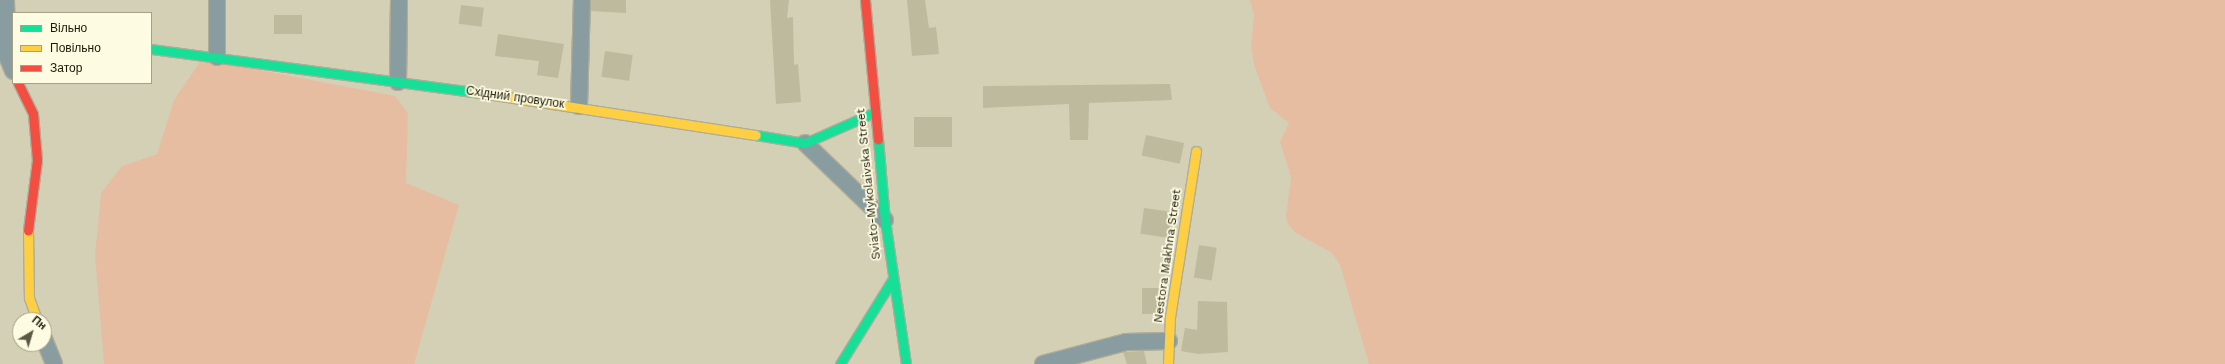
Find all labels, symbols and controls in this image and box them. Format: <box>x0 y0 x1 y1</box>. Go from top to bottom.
legend <box>12 12 152 84</box>
text: Вільно <box>50 21 87 35</box>
text: Повільно <box>50 41 101 55</box>
text: Затор <box>50 61 82 75</box>
street label: Східний провулок <box>465 84 565 112</box>
street label: Sviato-Mykolaivska Street <box>854 108 884 260</box>
street label: Nestora Makhna Street <box>1151 188 1185 324</box>
north arrow <box>12 312 52 352</box>
text: Пн <box>29 313 49 333</box>

